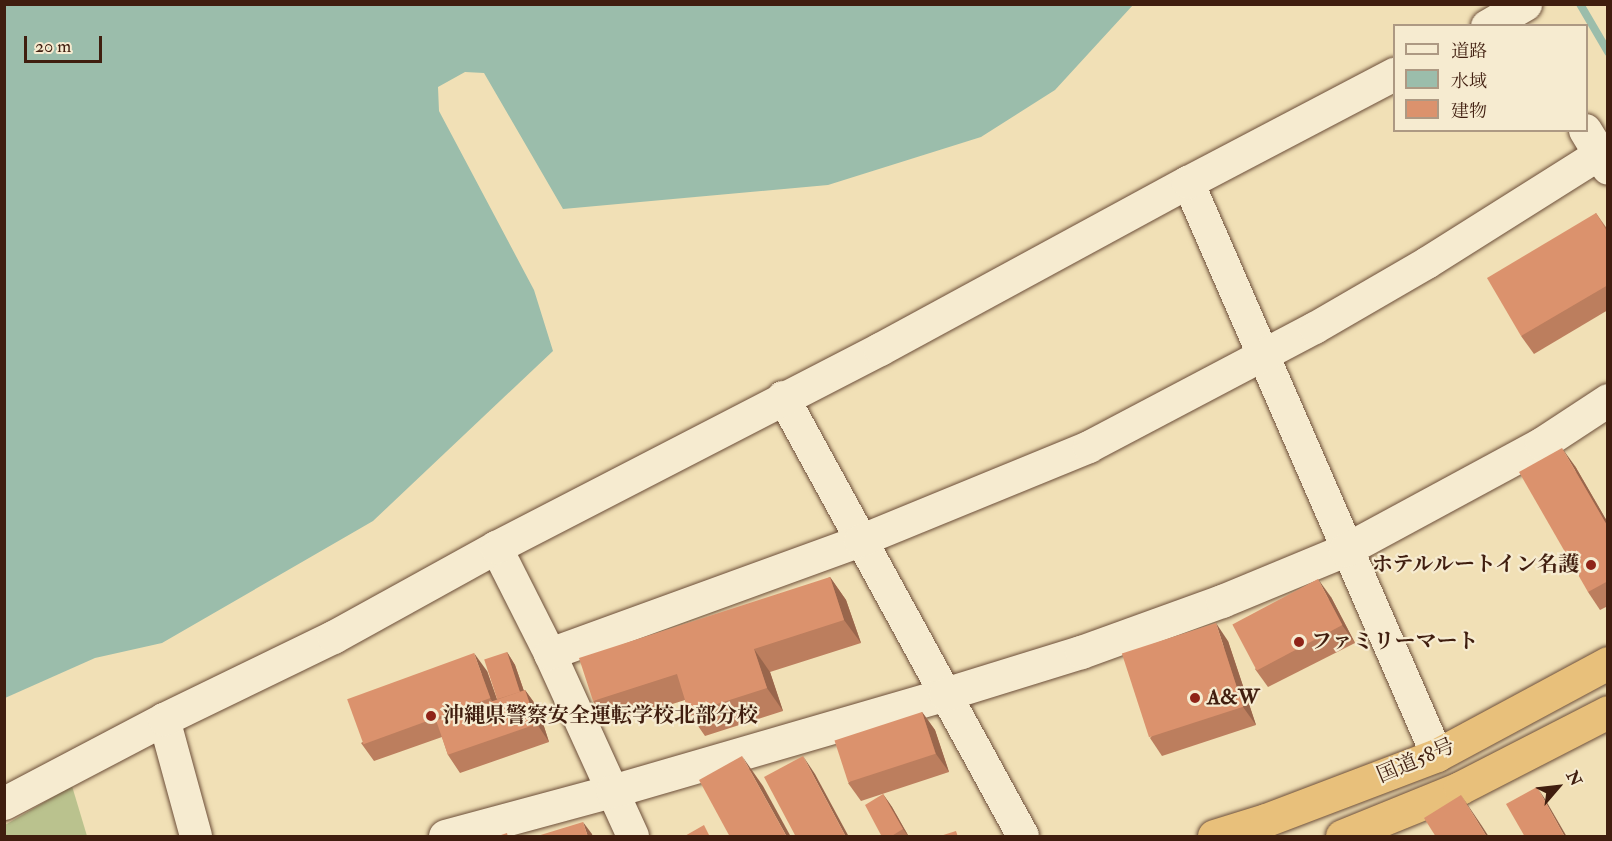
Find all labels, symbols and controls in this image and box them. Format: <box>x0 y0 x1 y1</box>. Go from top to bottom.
scale bar <box>27 24 105 62</box>
legend <box>1393 24 1588 132</box>
text: 20 m <box>35 35 71 58</box>
text: 道路 <box>1451 40 1487 63</box>
text: 水域 <box>1451 70 1487 93</box>
text: 建物 <box>1451 100 1487 123</box>
place label: ホテルルートイン名護 <box>1369 552 1579 578</box>
marker: ホテルルートイン名護 <box>1584 558 1598 572</box>
place label: ファミリーマート <box>1311 629 1479 655</box>
marker: ファミリーマート <box>1292 635 1306 649</box>
place label: A&W <box>1207 685 1259 711</box>
marker: A&W <box>1188 691 1202 705</box>
place label: 沖縄県警察安全運転学校北部分校 <box>443 703 758 729</box>
marker: 沖縄県警察安全運転学校北部分校 <box>424 709 438 723</box>
street label: 国道58号 <box>1373 733 1459 789</box>
north arrow <box>1528 757 1588 817</box>
text: N <box>1562 768 1586 790</box>

